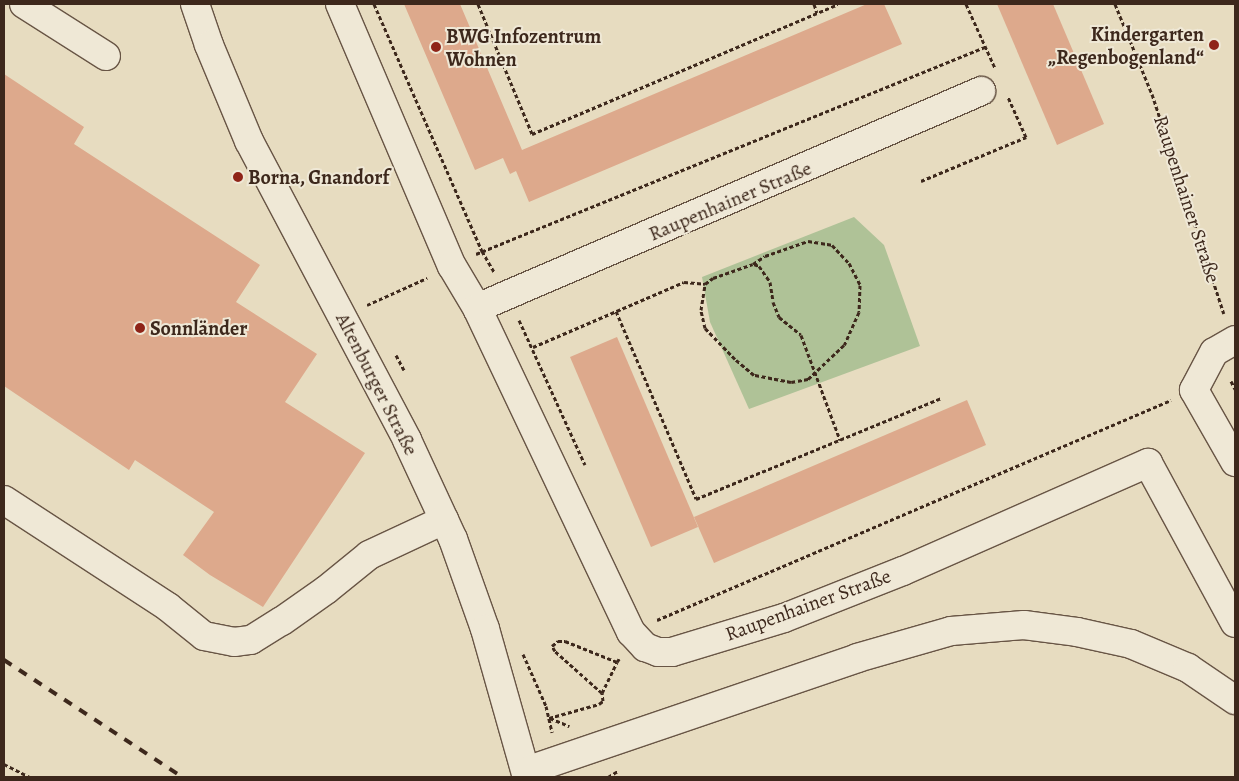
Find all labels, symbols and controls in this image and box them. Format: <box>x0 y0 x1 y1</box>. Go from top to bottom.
place label: Kindergarten „Regenbogenland“ <box>1048 22 1204 69</box>
place label: BWG Infozentrum Wohnen <box>446 24 601 71</box>
marker: Kindergarten „Regenbogenland“ <box>1208 39 1220 51</box>
marker: BWG Infozentrum Wohnen <box>430 41 442 53</box>
street label: Raupenhainer Straße <box>1149 112 1225 286</box>
street label: Raupenhainer Straße <box>645 156 815 246</box>
place label: Borna, Gnandorf <box>248 165 390 189</box>
marker: Borna, Gnandorf <box>232 171 244 183</box>
street label: Altenburger Straße <box>331 309 423 459</box>
place label: Sonnländer <box>150 316 248 340</box>
marker: Sonnländer <box>134 322 146 334</box>
street label: Raupenhainer Straße <box>722 564 894 646</box>

